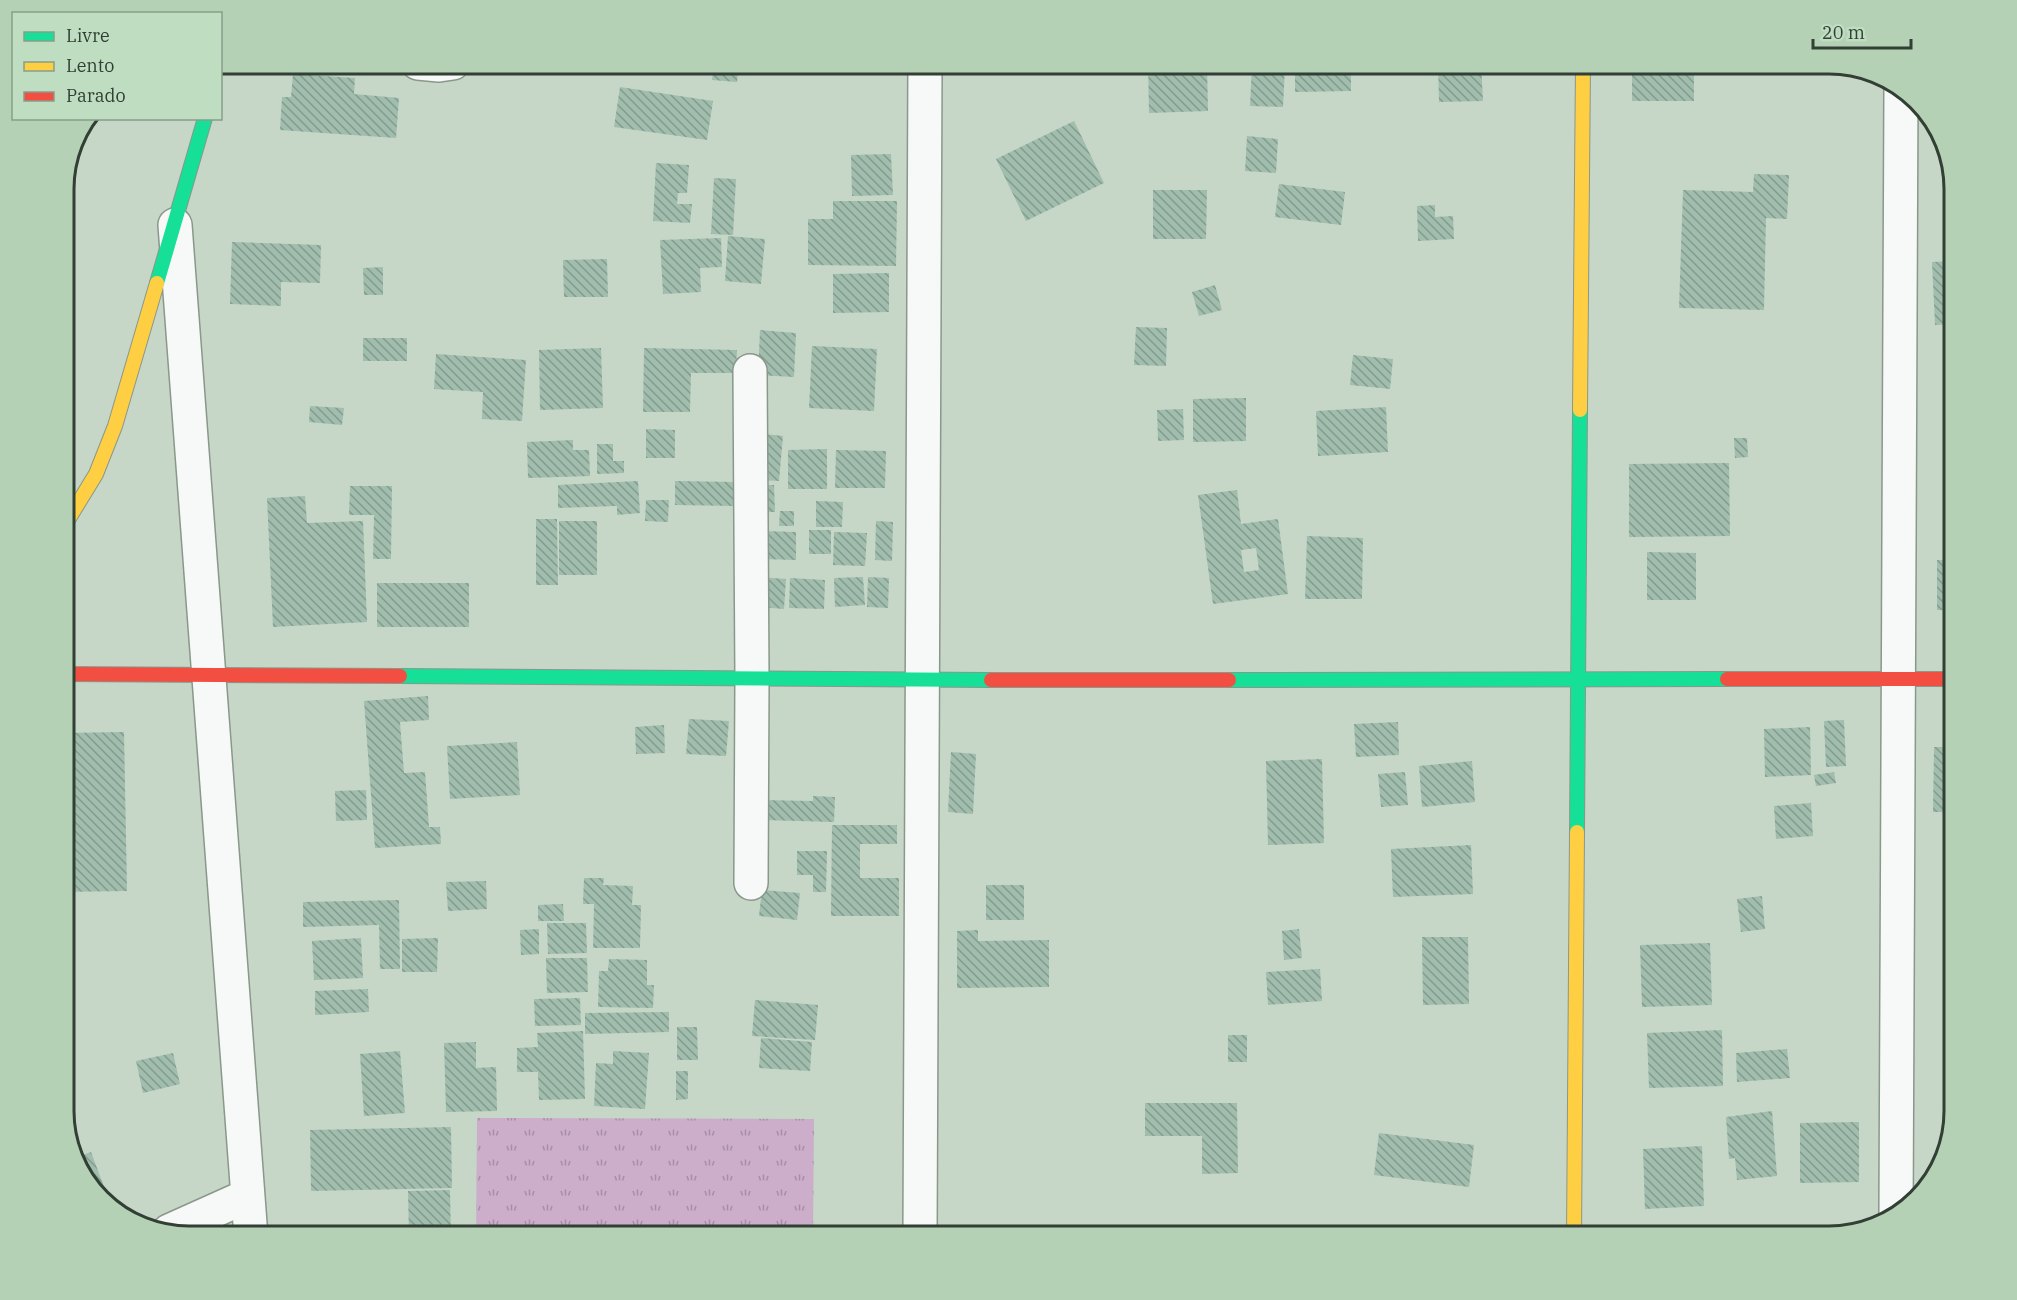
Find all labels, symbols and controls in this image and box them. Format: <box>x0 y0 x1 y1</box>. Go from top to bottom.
legend <box>12 12 222 120</box>
scale bar <box>1813 12 1910 50</box>
text: 20 m <box>1822 21 1865 44</box>
text: Livre <box>66 24 110 47</box>
text: Lento <box>66 54 114 77</box>
text: Parado <box>66 84 126 107</box>

